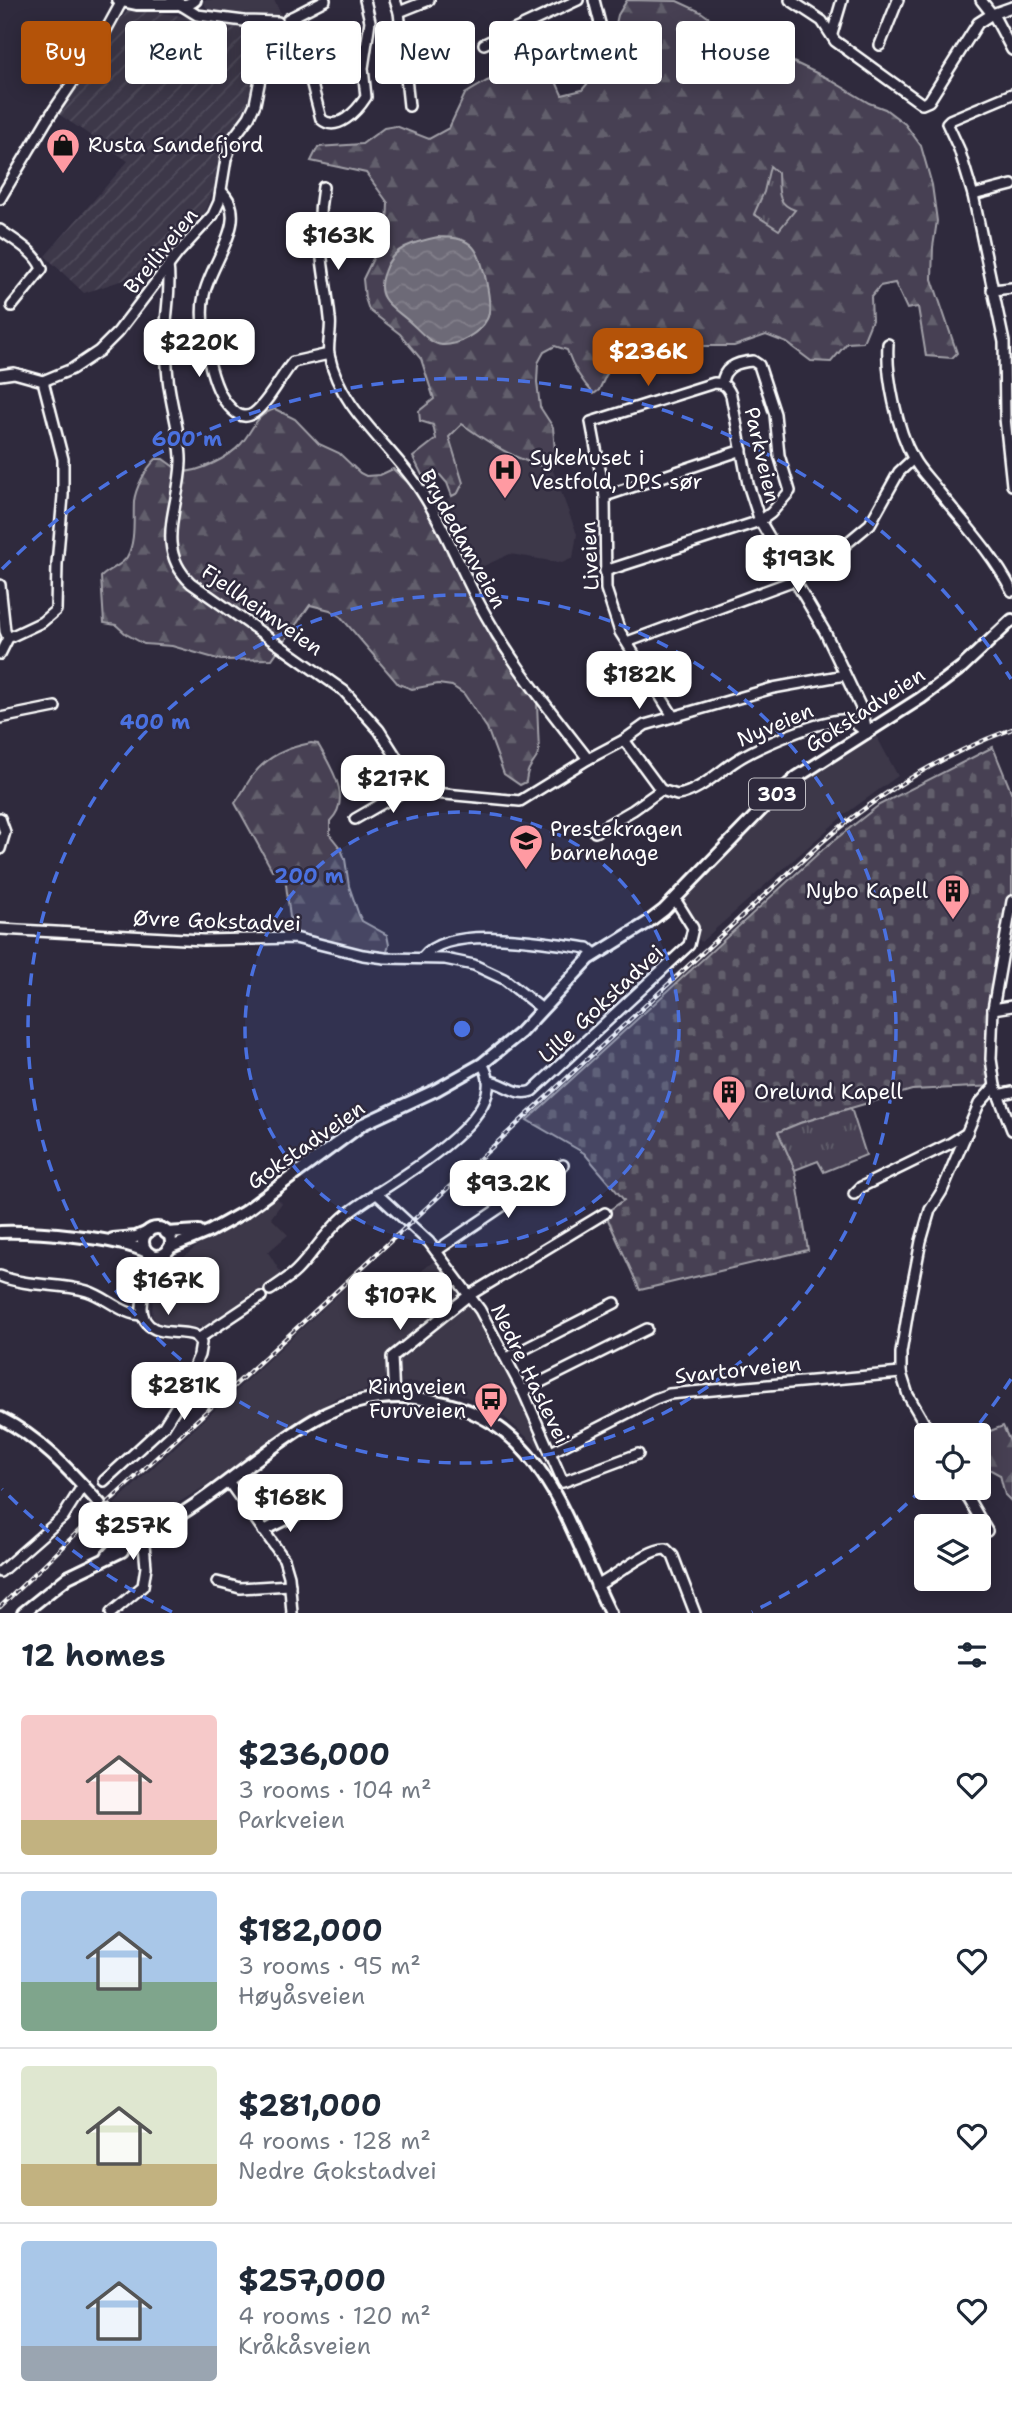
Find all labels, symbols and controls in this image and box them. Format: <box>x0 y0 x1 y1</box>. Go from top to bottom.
chip: Buy <box>21 21 111 84</box>
chip: Rent <box>125 21 227 84</box>
chip: Filters <box>241 21 361 84</box>
chip: New <box>375 21 475 84</box>
chip: Apartment <box>489 21 662 84</box>
chip: House <box>676 21 795 84</box>
shop icon: Rusta Sandefjord <box>44 126 82 175</box>
place label: Rusta Sandefjord <box>88 131 263 159</box>
street label: Breiliveien <box>118 202 204 300</box>
pin: $163K <box>289 212 387 272</box>
text: $163K <box>302 220 374 250</box>
pin: $220K <box>150 320 248 379</box>
text: $220K <box>160 327 238 357</box>
pin: $236K <box>599 328 697 388</box>
text: $236K <box>608 336 688 366</box>
street label: Parkveien <box>737 404 787 506</box>
text: 600 m <box>152 425 222 453</box>
place label: Sykehuset i Vestfold, DPS sør <box>530 444 702 496</box>
hospital icon: Sykehuset i Vestfold, DPS sør <box>486 451 524 500</box>
street label: Brydedamveien <box>413 464 513 614</box>
street label: Liveien <box>574 520 606 591</box>
pin: $193K <box>749 536 847 595</box>
text: $193K <box>762 543 834 573</box>
street label: Fjellheimveien <box>196 558 328 662</box>
pin: $182K <box>590 652 688 711</box>
text: $182K <box>603 659 675 689</box>
street label: Gokstadveien <box>800 661 930 759</box>
street label: Nyveien <box>732 696 818 754</box>
text: 400 m <box>120 708 190 736</box>
pin: $217K <box>344 756 442 815</box>
text: $217K <box>357 763 429 793</box>
road number: 303 <box>749 778 805 810</box>
place label: Prestekragen barnehage <box>550 815 683 867</box>
school or university icon: Prestekragen barnehage <box>507 822 545 871</box>
text: 200 m <box>274 862 344 890</box>
building icon: Nybo Kapell <box>934 872 972 921</box>
place label: Nybo Kapell <box>806 877 929 905</box>
street label: Øvre Gokstadvei <box>133 904 301 938</box>
street label: Lille Gokstadvei <box>532 939 670 1069</box>
centre of rings <box>450 1017 474 1041</box>
building icon: Orelund Kapell <box>710 1073 748 1122</box>
place label: Orelund Kapell <box>754 1078 904 1106</box>
street label: Gokstadveien <box>242 1094 370 1196</box>
pin: $93.2K <box>451 1160 565 1220</box>
text: $93.2K <box>466 1168 550 1198</box>
pin: $167K <box>119 1258 217 1317</box>
text: $167K <box>132 1265 204 1295</box>
pin: $107K <box>351 1272 449 1332</box>
text: $107K <box>364 1280 436 1310</box>
street label: Nedre Haslevei <box>484 1299 576 1449</box>
street label: Svartorveien <box>673 1349 803 1391</box>
pin: $281K <box>135 1362 233 1422</box>
text: $281K <box>148 1370 220 1400</box>
place label: Ringveien Furuveien <box>368 1373 466 1425</box>
bus stop icon: Ringveien Furuveien <box>472 1380 510 1429</box>
map controls <box>914 1423 991 1591</box>
button: locate <box>914 1423 991 1500</box>
pin: $168K <box>241 1474 339 1534</box>
text: $168K <box>254 1482 326 1512</box>
pin: $257K <box>84 1502 182 1562</box>
text: $257K <box>94 1510 172 1540</box>
button: layers <box>914 1514 991 1591</box>
text: 12 homes <box>21 1635 165 1676</box>
icon: filters <box>953 1636 991 1674</box>
text: $236,000 <box>238 1734 390 1775</box>
icon: home <box>77 1743 161 1827</box>
icon: heart <box>953 1766 991 1804</box>
text: 3 rooms · 104 m² <box>238 1775 431 1805</box>
text: Parkveien <box>238 1805 345 1835</box>
text: $182,000 <box>238 1910 383 1951</box>
icon: home <box>77 1919 161 2003</box>
icon: heart <box>953 1942 991 1980</box>
text: 3 rooms · 95 m² <box>238 1951 421 1981</box>
text: Høyåsveien <box>238 1981 365 2011</box>
text: $281,000 <box>238 2085 382 2126</box>
icon: home <box>77 2094 161 2178</box>
icon: heart <box>953 2117 991 2155</box>
text: 4 rooms · 128 m² <box>238 2126 431 2156</box>
text: Nedre Gokstadvei <box>238 2156 437 2186</box>
text: $257,000 <box>238 2260 386 2301</box>
icon: home <box>77 2269 161 2353</box>
icon: heart <box>953 2292 991 2330</box>
text: 4 rooms · 120 m² <box>238 2301 431 2331</box>
text: Kråkåsveien <box>238 2331 371 2361</box>

